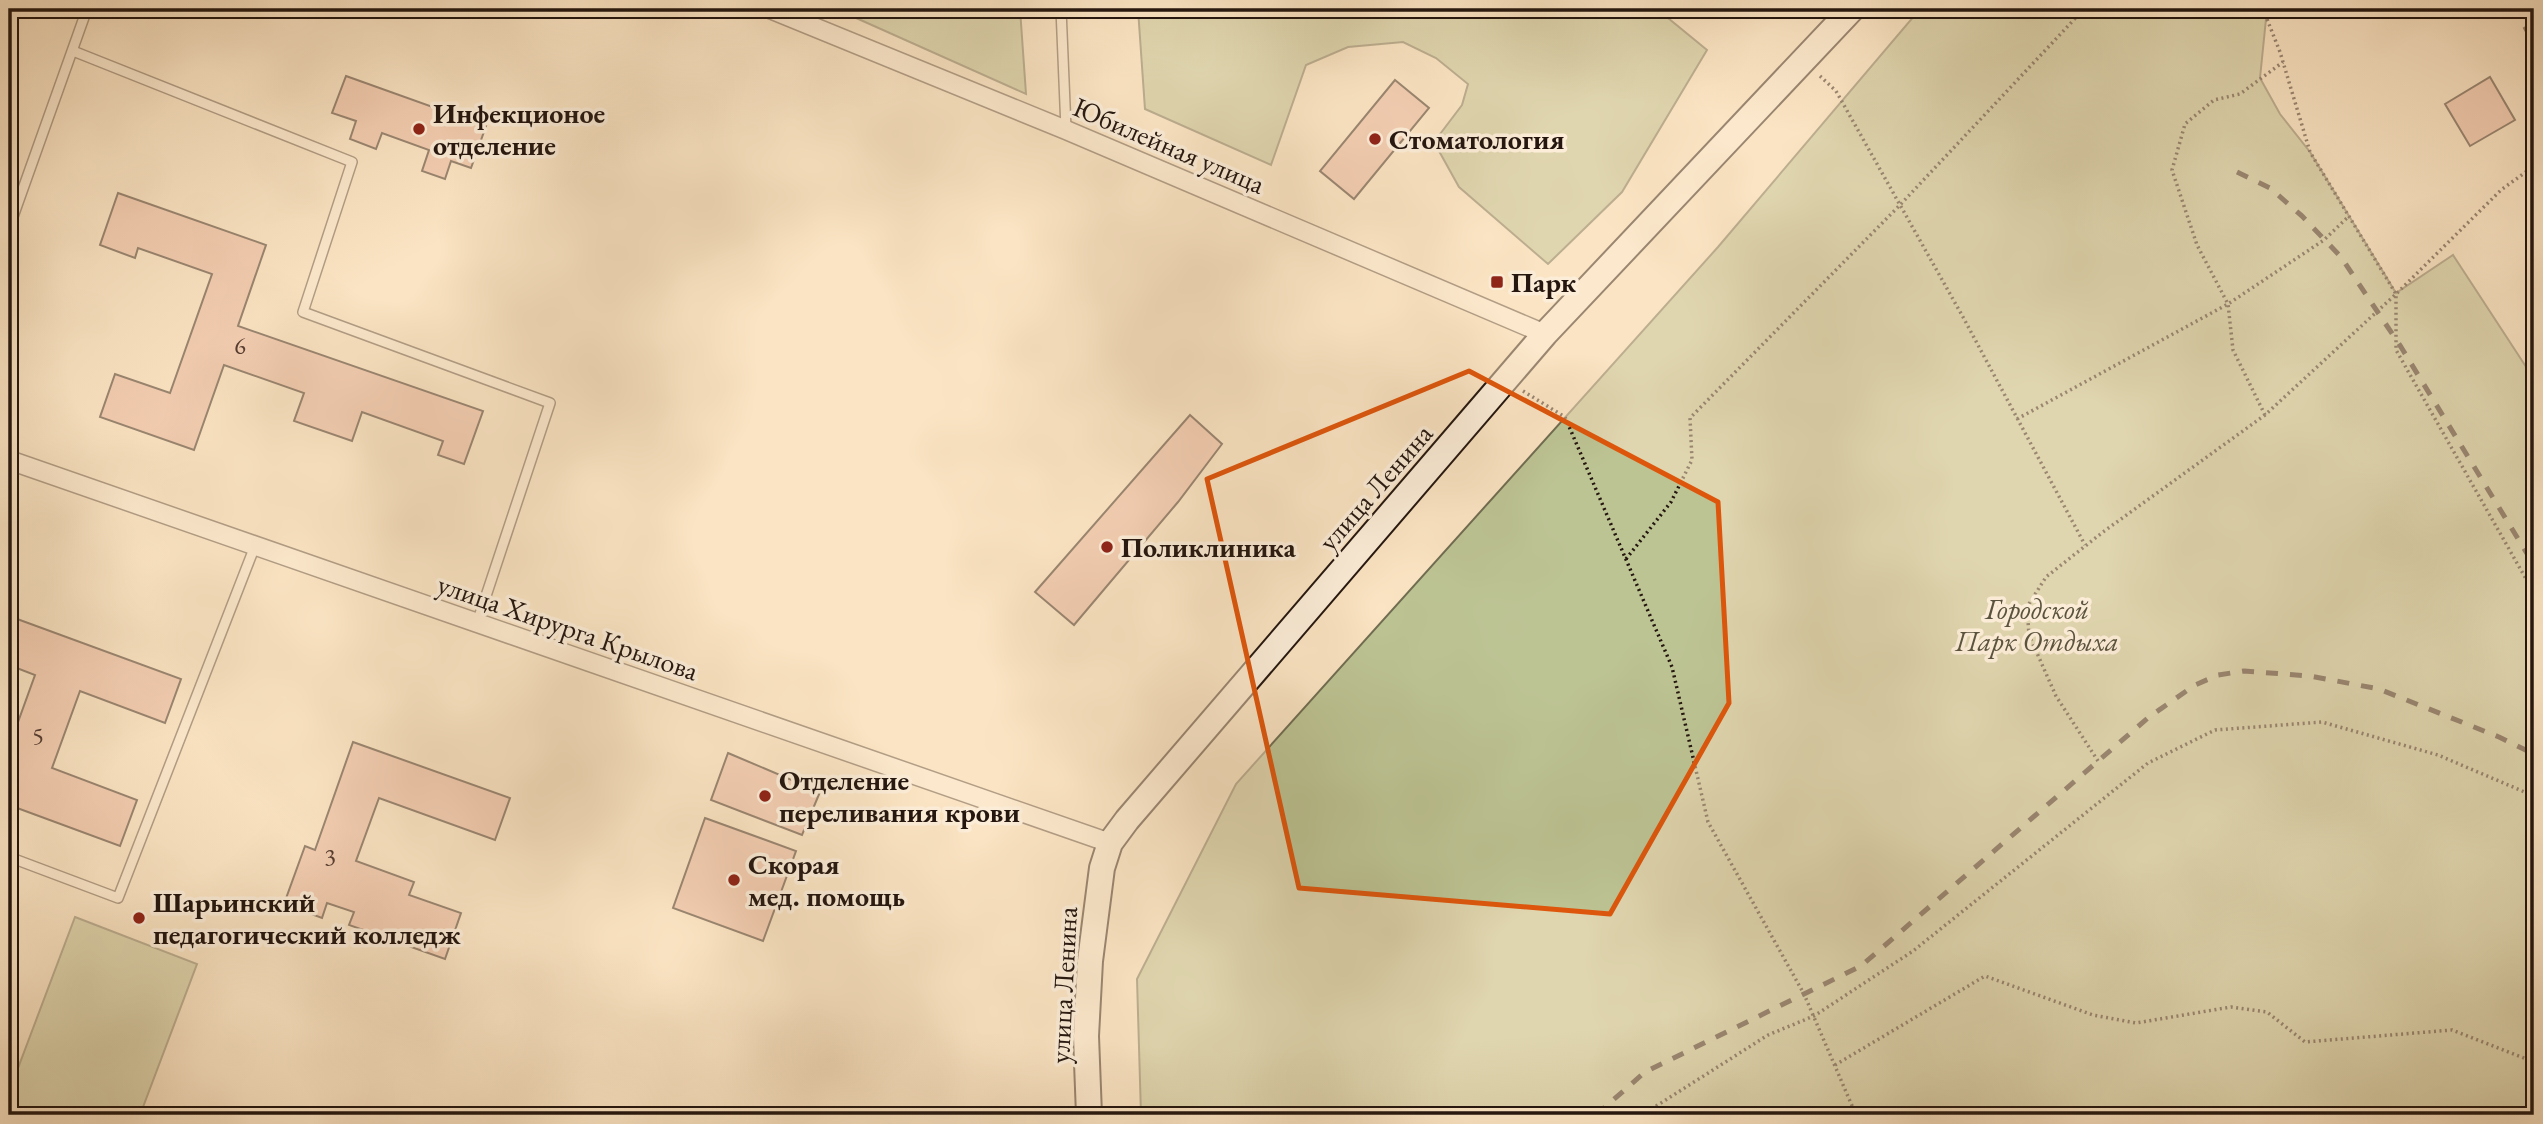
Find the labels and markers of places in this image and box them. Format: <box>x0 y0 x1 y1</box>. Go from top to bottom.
place label: Инфекционое отделение <box>433 95 605 163</box>
marker: Инфекционое отделение <box>411 121 427 137</box>
place label: Стоматология <box>1389 121 1564 157</box>
marker: Стоматология <box>1367 131 1383 147</box>
place label: Парк <box>1511 264 1577 300</box>
marker: Парк <box>1489 274 1505 290</box>
place label: Поликлиника <box>1121 529 1296 565</box>
marker: Поликлиника <box>1099 539 1115 555</box>
place label: Отделение переливания крови <box>779 762 1020 830</box>
marker: Отделение переливания крови <box>757 788 773 804</box>
place label: Скорая мед. помощь <box>748 846 905 914</box>
marker: Скорая мед. помощь <box>726 872 742 888</box>
place label: Шарьинский педагогический колледж <box>153 884 461 952</box>
marker: Шарьинский педагогический колледж <box>131 910 147 926</box>

